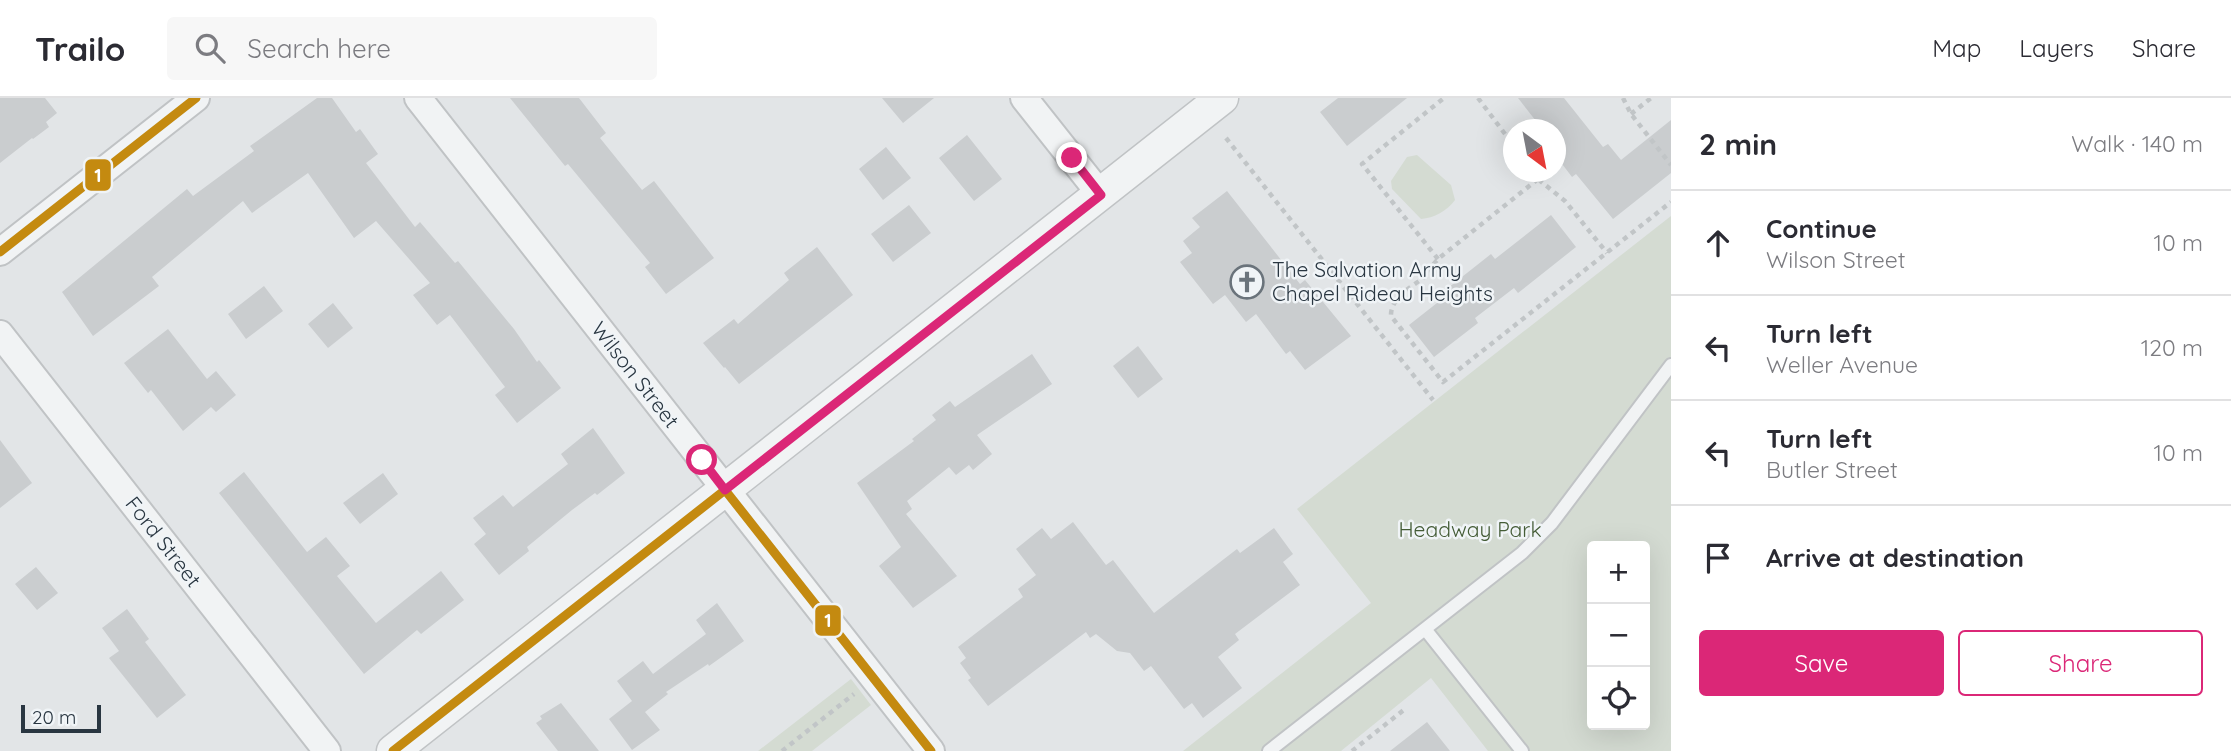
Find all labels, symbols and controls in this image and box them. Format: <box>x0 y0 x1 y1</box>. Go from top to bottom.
search box <box>167 17 657 80</box>
text: Trailo <box>35 28 125 69</box>
icon: search <box>191 29 229 67</box>
text: Search here <box>247 32 391 65</box>
text: Map <box>1932 33 1981 63</box>
text: Layers <box>2019 33 2094 63</box>
text: Share <box>2132 33 2196 63</box>
north arrow <box>1503 119 1566 182</box>
text: 2 min <box>1699 125 1777 163</box>
text: Walk · 140 m <box>2071 129 2203 158</box>
route end <box>1056 142 1087 173</box>
line badge: 1 <box>84 158 112 192</box>
text: 1 <box>94 163 102 187</box>
text: Continue <box>1766 212 1877 245</box>
icon: ahead <box>1699 224 1737 262</box>
text: 10 m <box>2154 228 2203 257</box>
text: Wilson Street <box>1766 245 1906 274</box>
place label: The Salvation Army Chapel Rideau Heights <box>1272 256 1493 306</box>
church icon: The Salvation Army Chapel Rideau Heights <box>1228 263 1266 301</box>
street label: Wilson Street <box>586 316 685 433</box>
text: Turn left <box>1766 317 1873 350</box>
icon: left <box>1699 329 1737 367</box>
text: 120 m <box>2141 333 2203 362</box>
text: Weller Avenue <box>1766 350 1918 379</box>
text: Turn left <box>1766 422 1873 455</box>
icon: left <box>1699 434 1737 472</box>
text: 10 m <box>2154 438 2203 467</box>
route start <box>686 444 717 475</box>
text: Butler Street <box>1766 455 1898 484</box>
street label: Ford Street <box>120 491 207 592</box>
park label: Headway Park <box>1398 516 1542 542</box>
icon: arrive <box>1699 539 1737 577</box>
map controls <box>1587 541 1650 730</box>
button: + <box>1587 541 1650 604</box>
text: Arrive at destination <box>1766 541 2024 574</box>
line badge: 1 <box>814 604 842 637</box>
button: − <box>1587 604 1650 667</box>
text: 1 <box>824 608 832 632</box>
button: Save <box>1699 630 1944 696</box>
button: Share <box>1958 630 2203 696</box>
button: locate <box>1587 667 1650 730</box>
scale bar <box>21 702 102 734</box>
text: 20 m <box>32 705 76 729</box>

